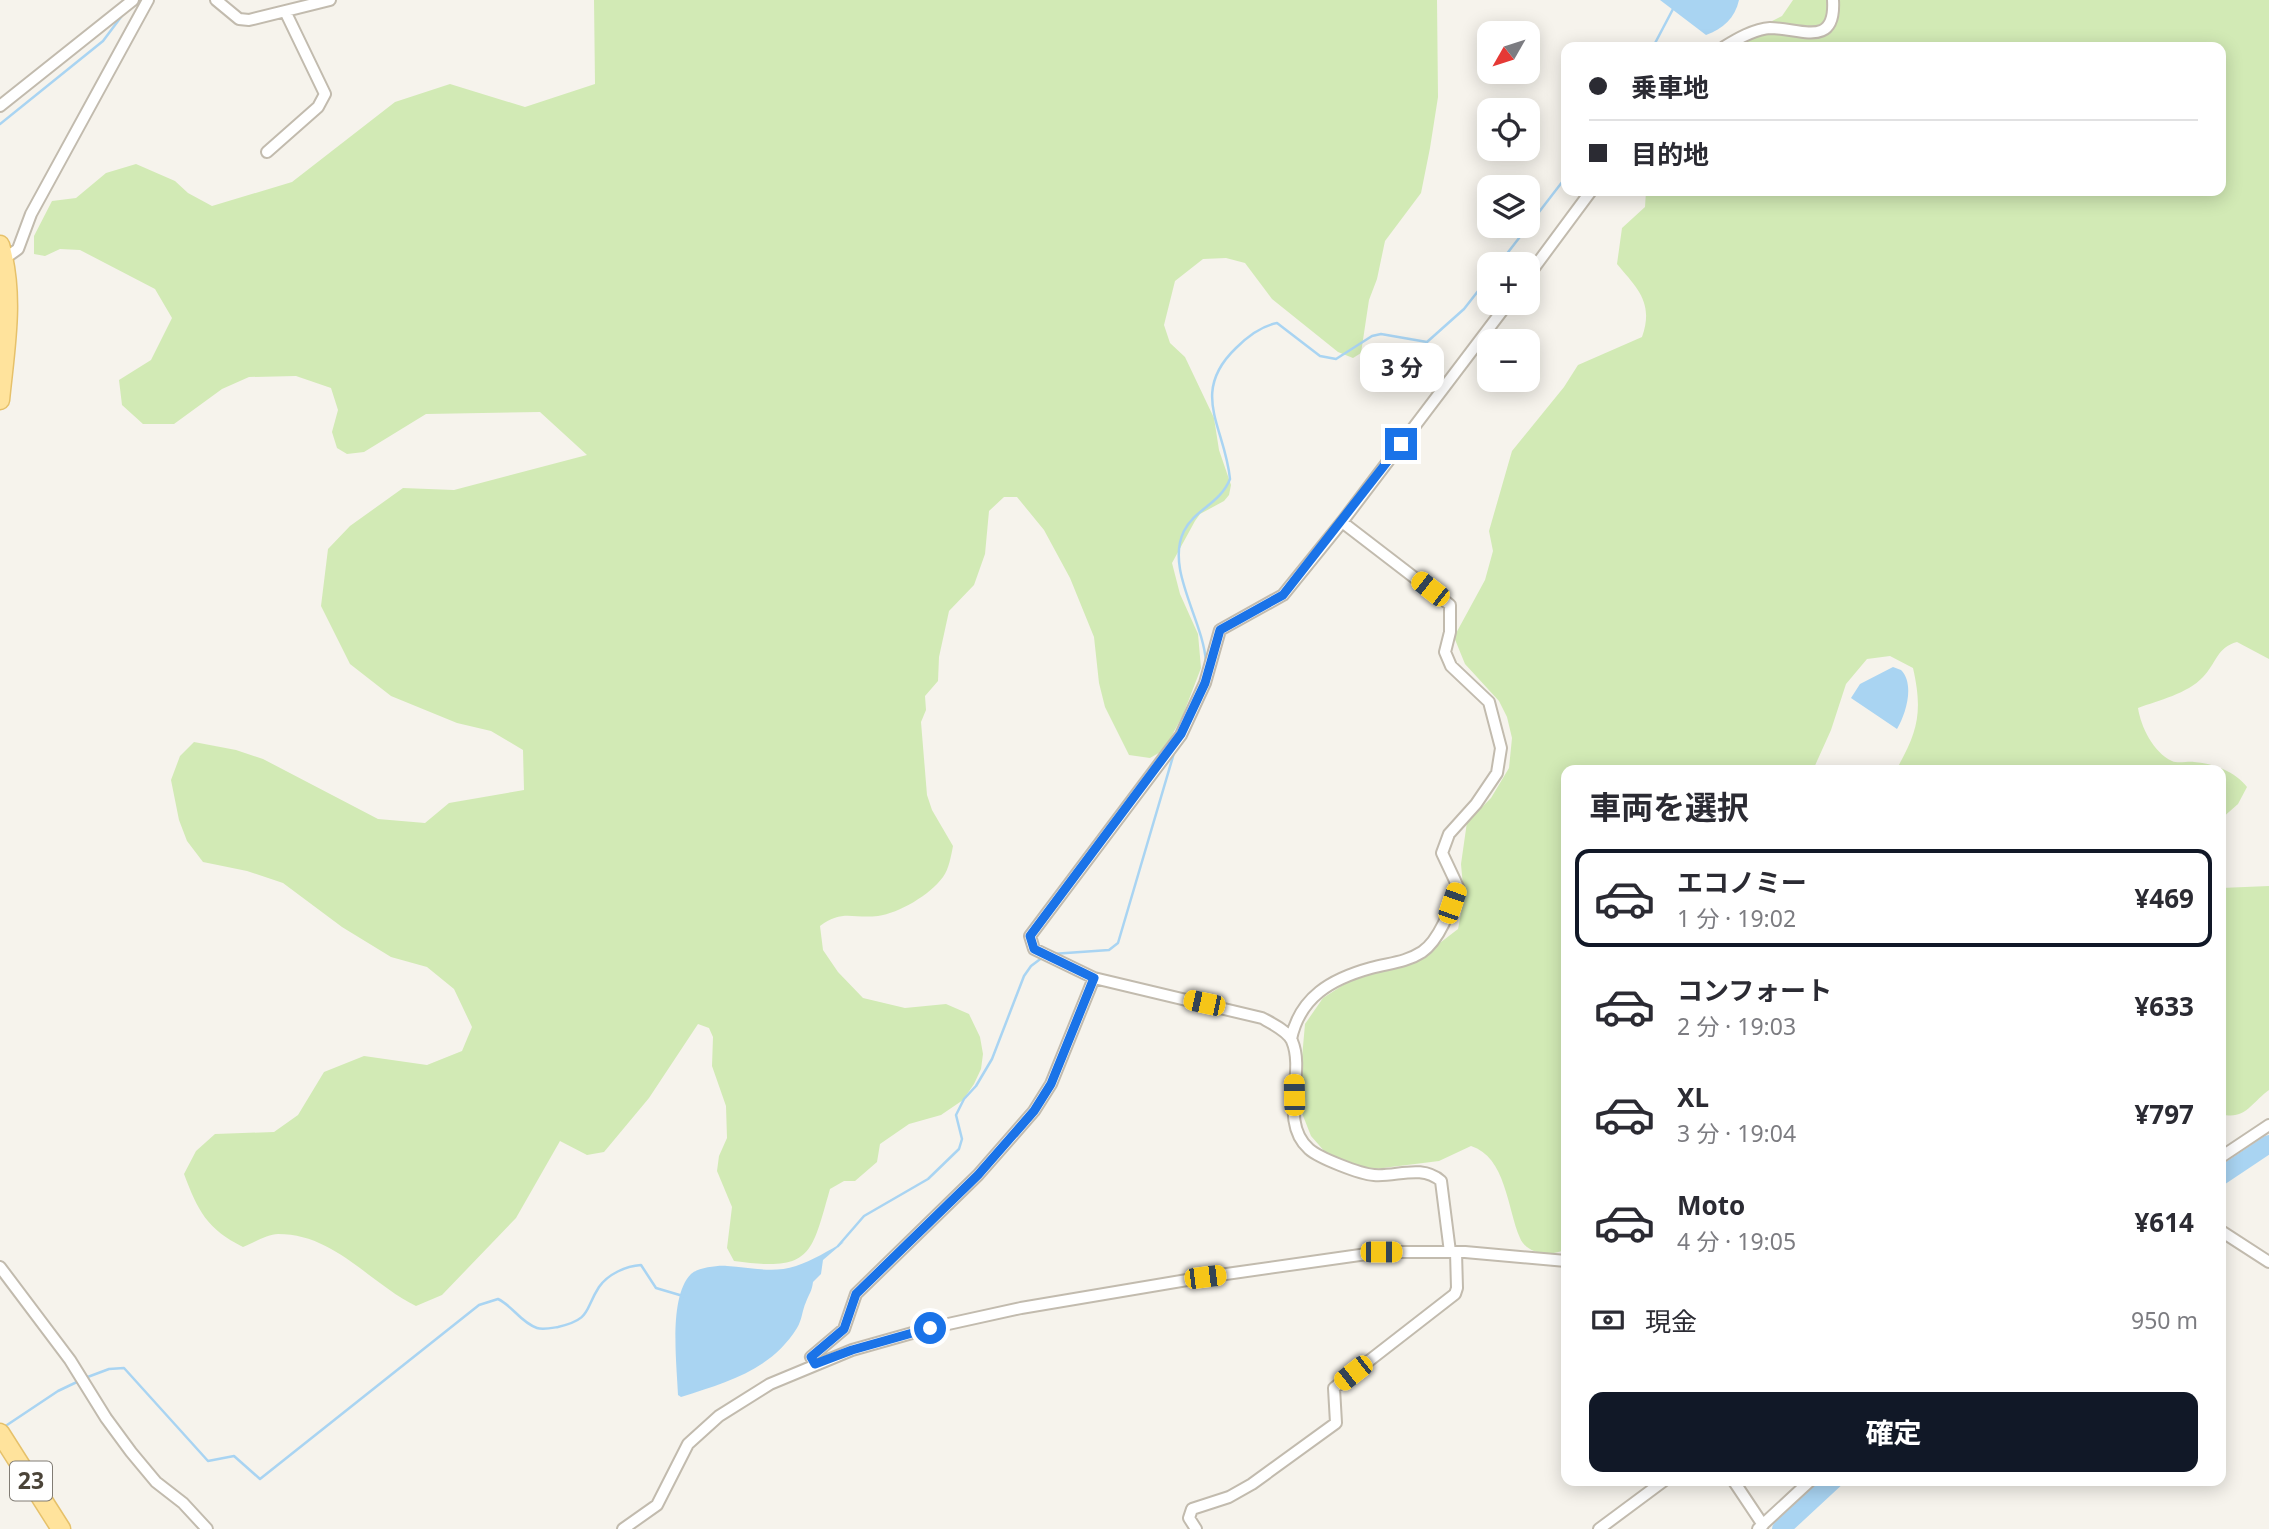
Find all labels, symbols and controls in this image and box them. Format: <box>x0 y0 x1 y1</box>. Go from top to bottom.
north arrow <box>1477 21 1540 84</box>
map controls <box>1477 21 1540 392</box>
text: 乗車地 <box>1631 69 1709 105</box>
button: locate <box>1477 98 1540 161</box>
text: 目的地 <box>1631 136 1709 172</box>
button: layers <box>1477 175 1540 238</box>
button: + <box>1477 252 1540 315</box>
button: − <box>1477 329 1540 392</box>
callout: 3 分 <box>1359 342 1443 392</box>
text: 3 分 <box>1381 351 1423 383</box>
route end <box>1385 428 1417 460</box>
car <box>1407 568 1454 610</box>
text: 車両を選択 <box>1589 785 1749 828</box>
text: エコノミー <box>1677 864 1807 900</box>
icon: car <box>1593 867 1656 930</box>
car <box>1436 880 1469 926</box>
text: ¥469 <box>2135 880 2194 916</box>
text: 1 分 · 19:02 <box>1677 902 1796 934</box>
text: コンフォート <box>1677 972 1832 1008</box>
icon: car <box>1593 975 1656 1038</box>
car <box>1182 988 1227 1018</box>
text: ¥633 <box>2135 988 2194 1024</box>
text: 2 分 · 19:03 <box>1677 1010 1796 1042</box>
car <box>1284 1074 1305 1116</box>
text: XL <box>1677 1079 1709 1115</box>
icon: car <box>1593 1083 1656 1146</box>
text: ¥797 <box>2135 1096 2194 1132</box>
text: 3 分 · 19:04 <box>1677 1117 1796 1149</box>
text: Moto <box>1677 1187 1745 1223</box>
icon: car <box>1593 1191 1656 1254</box>
text: ¥614 <box>2135 1204 2194 1240</box>
text: 4 分 · 19:05 <box>1677 1225 1796 1257</box>
car <box>1361 1242 1403 1263</box>
car <box>1183 1264 1228 1290</box>
icon: cash <box>1589 1301 1627 1339</box>
text: 現金 <box>1645 1303 1697 1339</box>
text: 950 m <box>2131 1304 2198 1336</box>
route start <box>914 1312 946 1344</box>
car <box>1330 1352 1377 1394</box>
button: 確定 <box>1589 1392 2198 1472</box>
road number: 23 <box>10 1462 52 1500</box>

